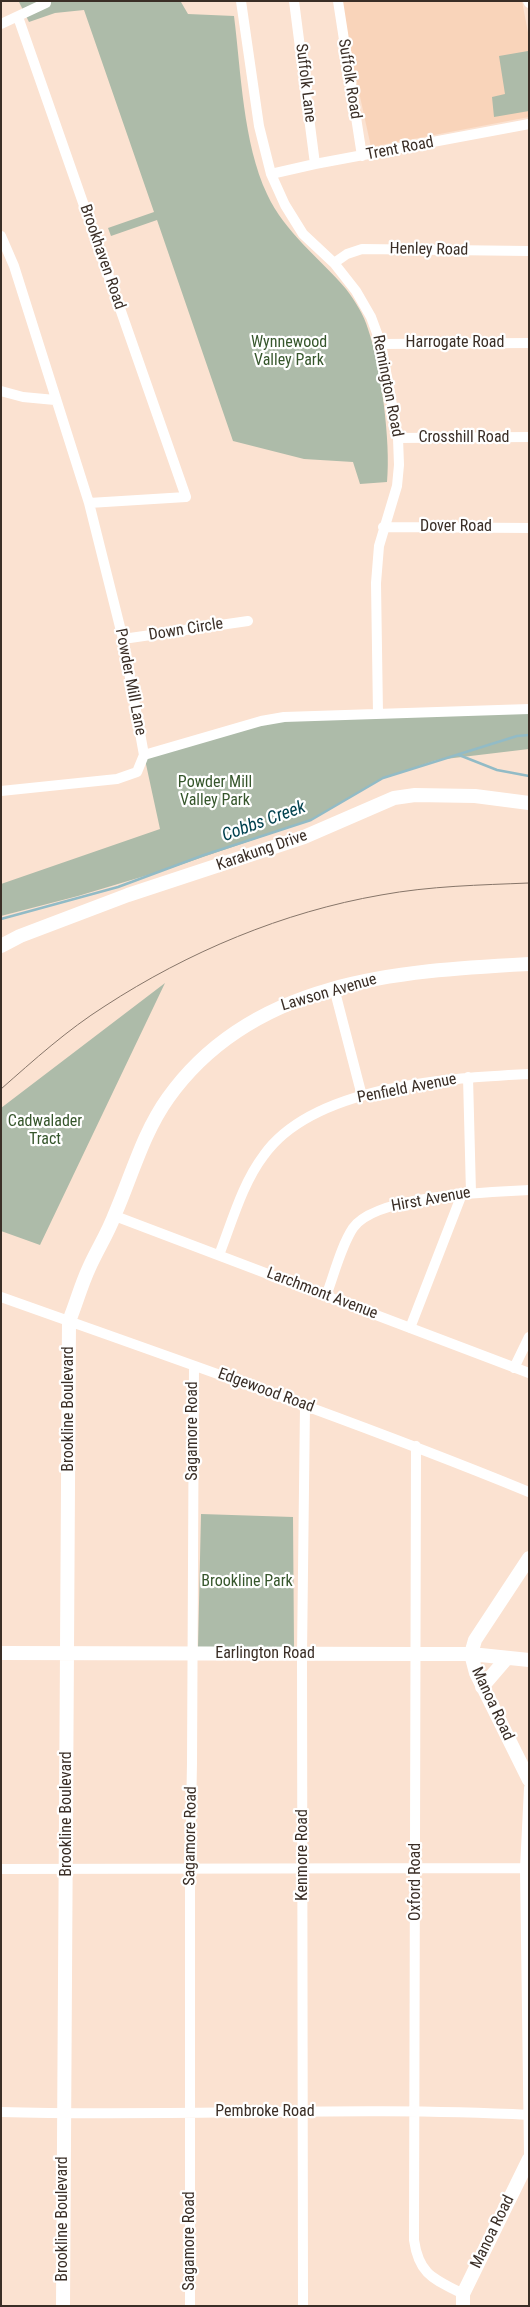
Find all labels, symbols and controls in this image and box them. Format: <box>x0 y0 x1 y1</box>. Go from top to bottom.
street label: Suffolk Road <box>333 38 365 120</box>
street label: Suffolk Lane <box>291 42 319 124</box>
street label: Trent Road <box>365 133 435 165</box>
street label: Brookhaven Road <box>75 202 129 312</box>
street label: Henley Road <box>389 240 469 260</box>
park label: Wynnewood Valley Park <box>251 333 327 371</box>
street label: Remington Road <box>368 333 406 439</box>
street label: Harrogate Road <box>406 333 504 353</box>
street label: Crosshill Road <box>419 428 509 448</box>
street label: Dover Road <box>420 517 492 537</box>
street label: Down Circle <box>147 615 225 645</box>
street label: Powder Mill Lane <box>110 627 150 737</box>
park label: Powder Mill Valley Park <box>178 773 252 811</box>
water label: Cobbs Creek <box>219 797 309 847</box>
street label: Karakung Drive <box>214 826 310 876</box>
street label: Lawson Avenue <box>279 970 379 1016</box>
street label: Penfield Avenue <box>356 1070 458 1108</box>
park label: Cadwalader Tract <box>8 1112 82 1150</box>
street label: Hirst Avenue <box>390 1184 472 1216</box>
street label: Larchmont Avenue <box>264 1264 380 1324</box>
street label: Brookline Boulevard <box>59 1346 79 1472</box>
street label: Edgewood Road <box>215 1365 317 1417</box>
street label: Sagamore Road <box>183 1381 203 1481</box>
park label: Brookline Park <box>201 1572 293 1592</box>
street label: Earlington Road <box>215 1644 315 1664</box>
street label: Manoa Road <box>467 1664 517 1744</box>
street label: Brookline Boulevard <box>57 1751 77 1877</box>
street label: Sagamore Road <box>181 1786 201 1886</box>
street label: Kenmore Road <box>293 1809 313 1901</box>
street label: Oxford Road <box>406 1843 426 1921</box>
street label: Pembroke Road <box>215 2102 315 2122</box>
street label: Brookline Boulevard <box>53 2156 73 2282</box>
street label: Sagamore Road <box>180 2191 200 2291</box>
street label: Manoa Road <box>467 2192 519 2272</box>

